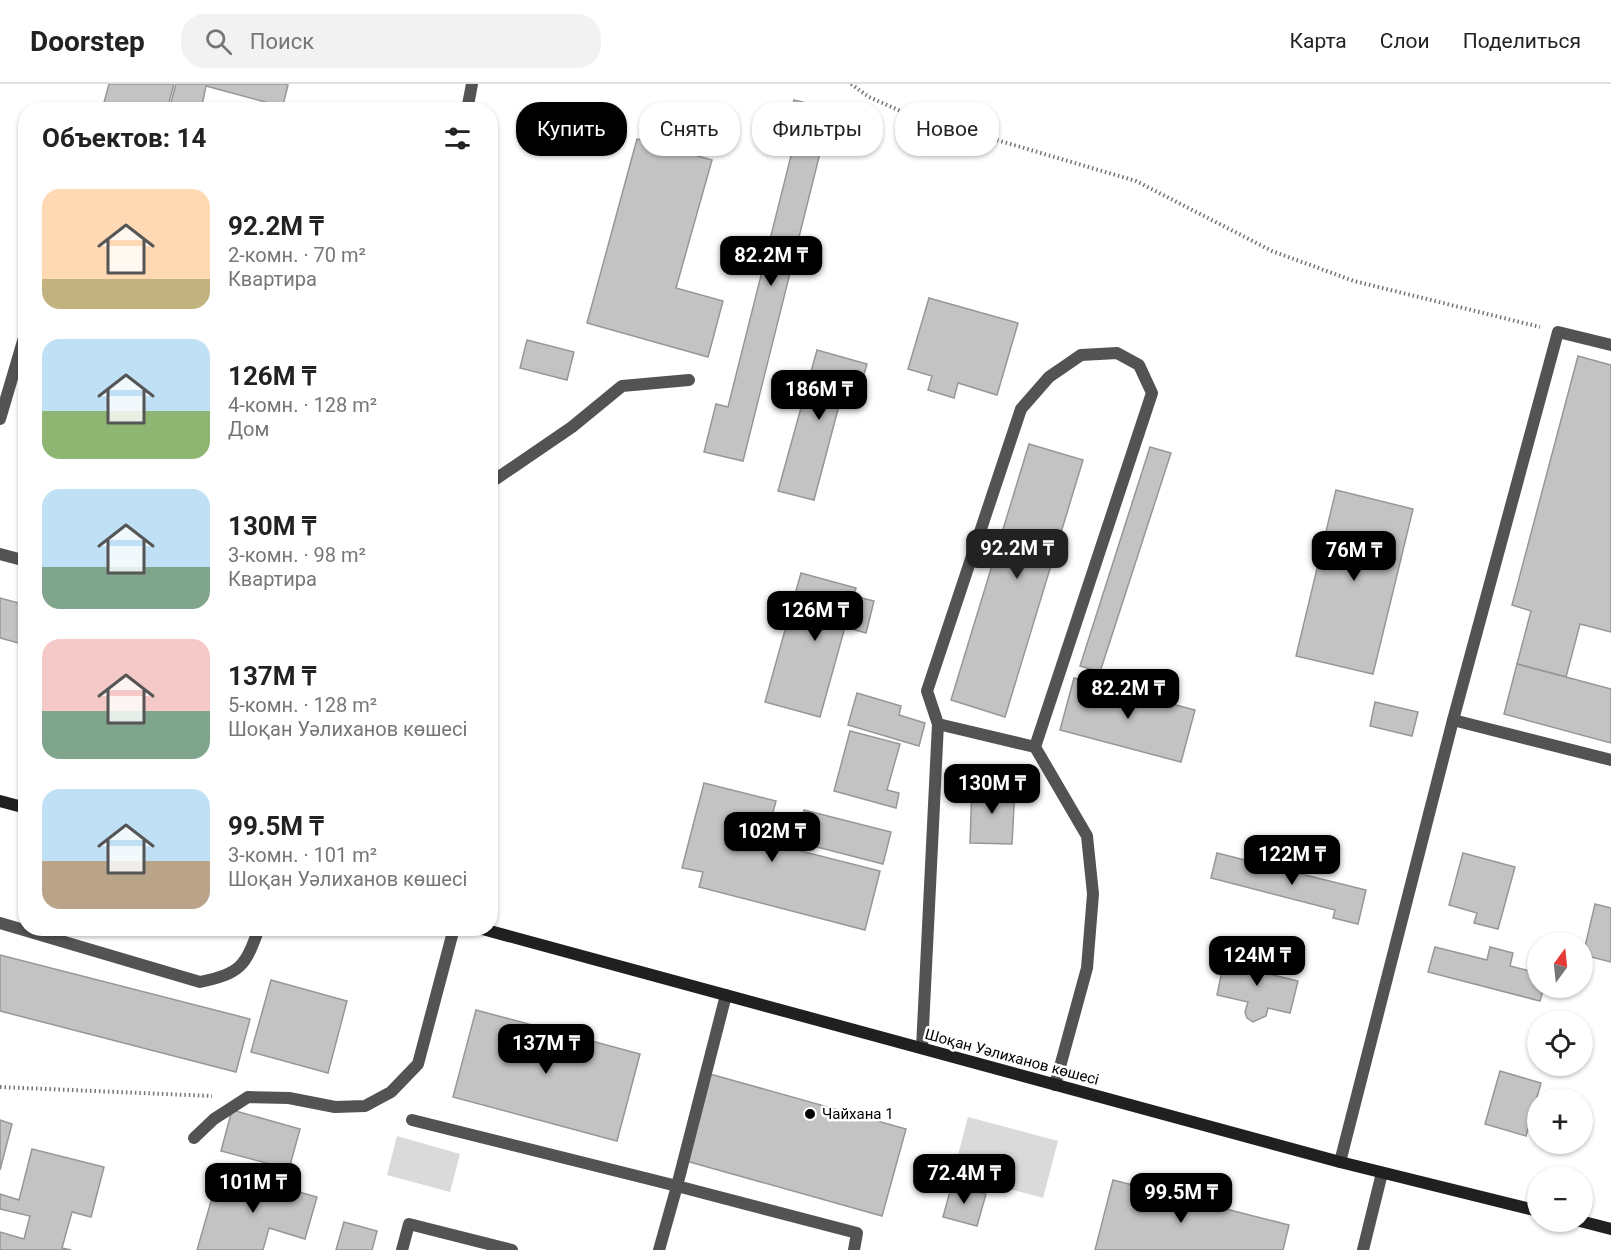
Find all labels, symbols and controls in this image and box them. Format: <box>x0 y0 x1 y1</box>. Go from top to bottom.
search box <box>181 14 601 68</box>
text: Doorstep <box>30 25 145 58</box>
icon: search <box>202 25 235 58</box>
text: Поиск <box>250 29 314 54</box>
text: Карта <box>1290 29 1347 53</box>
text: Слои <box>1380 29 1430 53</box>
text: Поделиться <box>1463 29 1581 53</box>
chip: Купить <box>516 102 627 156</box>
chip: Снять <box>639 102 740 156</box>
chip: Фильтры <box>752 102 883 156</box>
chip: Новое <box>895 102 999 156</box>
icon: filters <box>441 122 474 155</box>
text: Объектов: 14 <box>42 123 206 153</box>
text: 92.2M ₸ <box>228 211 324 241</box>
icon: home <box>90 213 162 285</box>
pin: 82.2M ₸ <box>716 236 826 287</box>
text: 2-комн. · 70 m² <box>228 243 366 267</box>
text: 82.2M ₸ <box>734 243 808 267</box>
text: Квартира <box>228 267 317 291</box>
text: 126M ₸ <box>228 361 316 391</box>
icon: home <box>90 363 162 435</box>
pin: 186M ₸ <box>770 370 868 421</box>
text: 186M ₸ <box>785 377 853 401</box>
text: 4-комн. · 128 m² <box>228 393 377 417</box>
text: Дом <box>228 417 269 441</box>
text: 130M ₸ <box>228 511 316 541</box>
icon: home <box>90 513 162 585</box>
pin: 92.2M ₸ <box>962 529 1072 580</box>
pin: 76M ₸ <box>1312 531 1396 582</box>
text: 92.2M ₸ <box>980 536 1054 560</box>
text: 76M ₸ <box>1326 538 1382 562</box>
text: 3-комн. · 98 m² <box>228 543 366 567</box>
text: Квартира <box>228 567 317 591</box>
pin: 126M ₸ <box>766 591 864 642</box>
text: 126M ₸ <box>781 598 849 622</box>
text: 137M ₸ <box>228 661 316 691</box>
icon: home <box>90 663 162 735</box>
pin: 82.2M ₸ <box>1073 669 1183 720</box>
text: 82.2M ₸ <box>1091 676 1165 700</box>
text: 5-комн. · 128 m² <box>228 693 377 717</box>
text: Шоқан Уәлиханов көшесі <box>228 717 467 741</box>
pin: 130M ₸ <box>943 764 1041 815</box>
text: 130M ₸ <box>958 771 1026 795</box>
text: 99.5M ₸ <box>228 811 324 841</box>
pin: 102M ₸ <box>723 812 821 863</box>
icon: home <box>90 813 162 885</box>
text: 102M ₸ <box>738 819 806 843</box>
pin: 122M ₸ <box>1243 835 1341 886</box>
text: 122M ₸ <box>1258 842 1326 866</box>
text: 3-комн. · 101 m² <box>228 843 377 867</box>
text: Шоқан Уәлиханов көшесі <box>228 867 467 891</box>
north arrow <box>1527 932 1593 998</box>
map controls <box>1527 932 1593 1232</box>
pin: 124M ₸ <box>1208 936 1306 987</box>
text: 124M ₸ <box>1223 943 1291 967</box>
button: locate <box>1527 1010 1593 1076</box>
pin: 137M ₸ <box>497 1024 595 1075</box>
street label: Шоқан Уәлиханов көшесі <box>923 1025 1101 1089</box>
text: 137M ₸ <box>512 1031 580 1055</box>
button: + <box>1527 1088 1593 1154</box>
place label: Чайхана 1 <box>822 1105 894 1123</box>
marker: Чайхана 1 <box>803 1107 817 1121</box>
pin: 72.4M ₸ <box>909 1154 1019 1205</box>
text: 72.4M ₸ <box>927 1161 1001 1185</box>
pin: 101M ₸ <box>204 1163 302 1214</box>
button: − <box>1527 1166 1593 1232</box>
text: 101M ₸ <box>219 1170 287 1194</box>
pin: 99.5M ₸ <box>1126 1173 1236 1224</box>
text: 99.5M ₸ <box>1144 1180 1218 1204</box>

